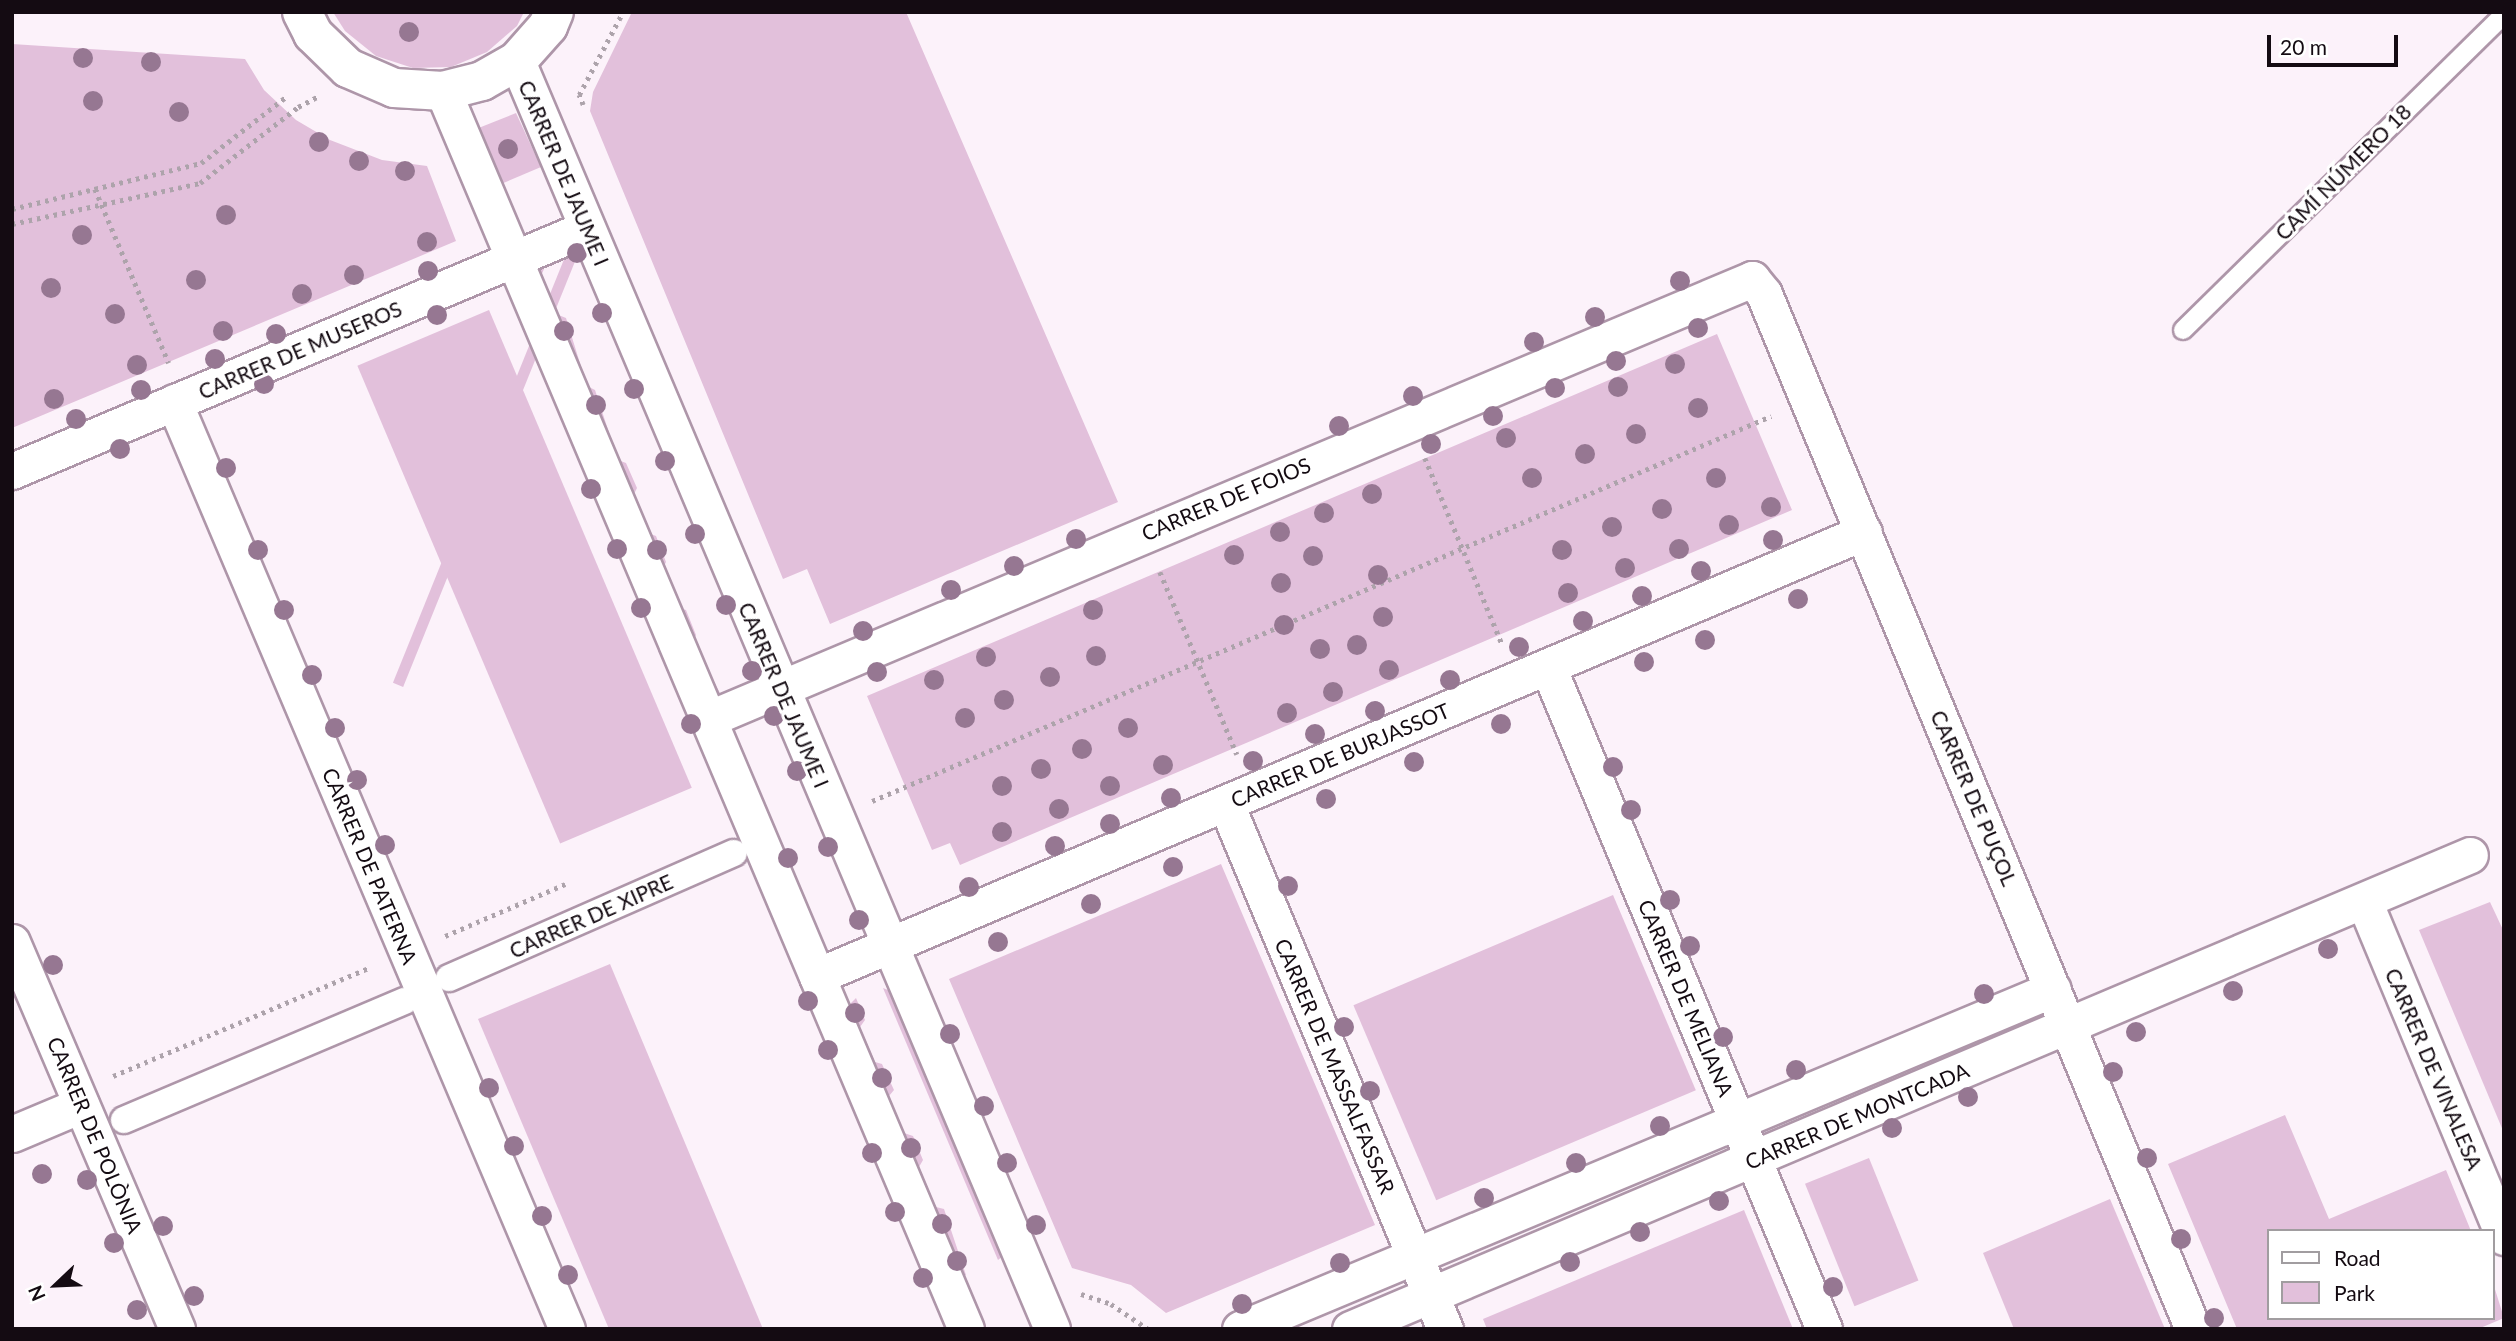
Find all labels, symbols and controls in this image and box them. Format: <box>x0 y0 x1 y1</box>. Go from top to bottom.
scale bar <box>2271 21 2402 65</box>
text: 20 m <box>2280 34 2327 59</box>
street label: CARRER DE JAUME I <box>513 76 615 270</box>
street label: CAMÍ NÚMERO 18 <box>2270 99 2416 245</box>
street label: CARRER DE MUSEROS <box>195 296 405 404</box>
street label: CARRER DE FOIOS <box>1138 452 1314 546</box>
street label: CARRER DE JAUME I <box>733 598 835 792</box>
street label: CARRER DE BURJASSOT <box>1227 697 1453 813</box>
street label: CARRER DE PUÇOL <box>1926 707 2022 889</box>
street label: CARRER DE PATERNA <box>317 764 423 968</box>
street label: CARRER DE XIPRE <box>505 869 677 963</box>
street label: CARRER DE MELIANA <box>1633 896 1739 1100</box>
street label: CARRER DE MASSALFASSAR <box>1270 935 1400 1197</box>
street label: CARRER DE VINALESA <box>2380 964 2488 1174</box>
street label: CARRER DE POLÒNIA <box>42 1033 148 1237</box>
street label: CARRER DE MONTCADA <box>1741 1057 1973 1175</box>
legend <box>2268 1229 2495 1320</box>
text: Road <box>2334 1245 2381 1270</box>
north arrow <box>21 1250 91 1320</box>
text: Park <box>2334 1280 2375 1305</box>
text: N <box>23 1282 50 1305</box>

